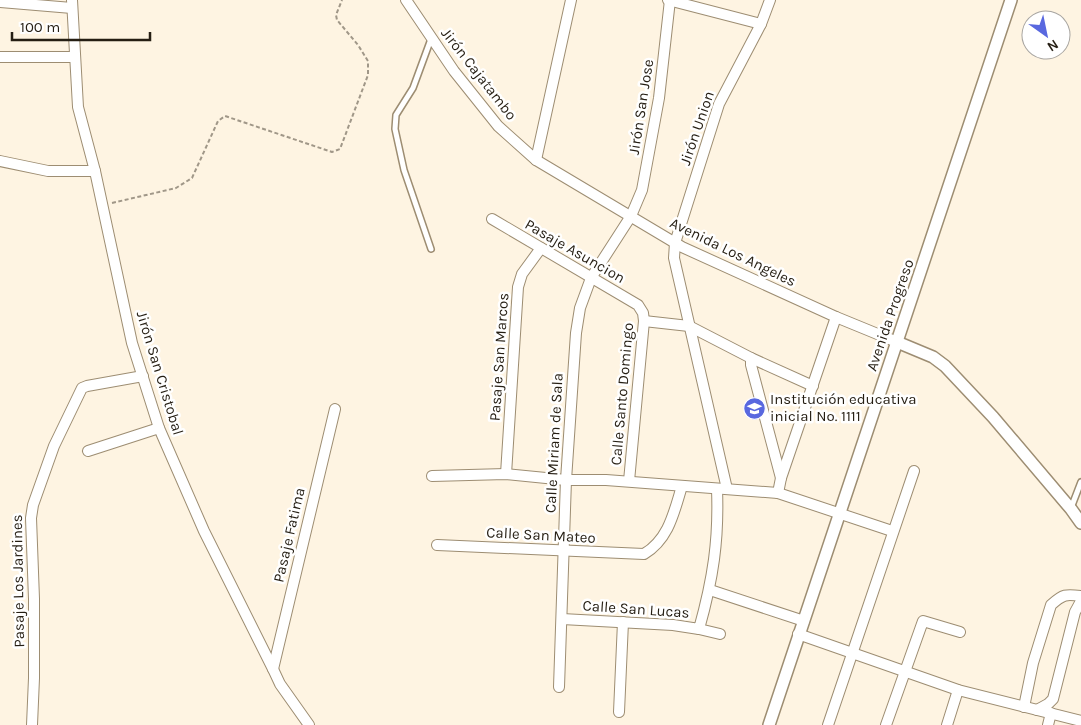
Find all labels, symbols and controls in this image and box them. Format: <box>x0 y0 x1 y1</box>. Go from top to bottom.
scale bar <box>12 10 150 42</box>
north arrow <box>1021 10 1071 60</box>
text: 100 m <box>20 18 60 36</box>
street label: Jirón Cajatambo <box>437 24 521 124</box>
text: N <box>1044 36 1062 55</box>
street label: Jirón San Jose <box>625 58 657 156</box>
street label: Jirón Union <box>676 89 718 167</box>
street label: Avenida Los Angeles <box>667 214 799 290</box>
street label: Pasaje Asuncion <box>522 215 628 287</box>
street label: Avenida Progreso <box>862 257 918 373</box>
street label: Pasaje San Marcos <box>486 292 512 422</box>
street label: Jirón San Cristobal <box>133 309 187 437</box>
street label: Calle Santo Domingo <box>607 322 637 466</box>
street label: Calle Miriam de Sala <box>541 373 567 513</box>
place label: Institución educativa inicial No. 1111 <box>770 390 917 425</box>
school or university icon: Institución educativa inicial No. 1111 <box>742 396 766 420</box>
street label: Pasaje Fatima <box>269 486 309 584</box>
street label: Pasaje Los Jardines <box>8 514 28 648</box>
street label: Calle San Mateo <box>486 523 596 547</box>
street label: Calle San Lucas <box>582 596 690 622</box>

